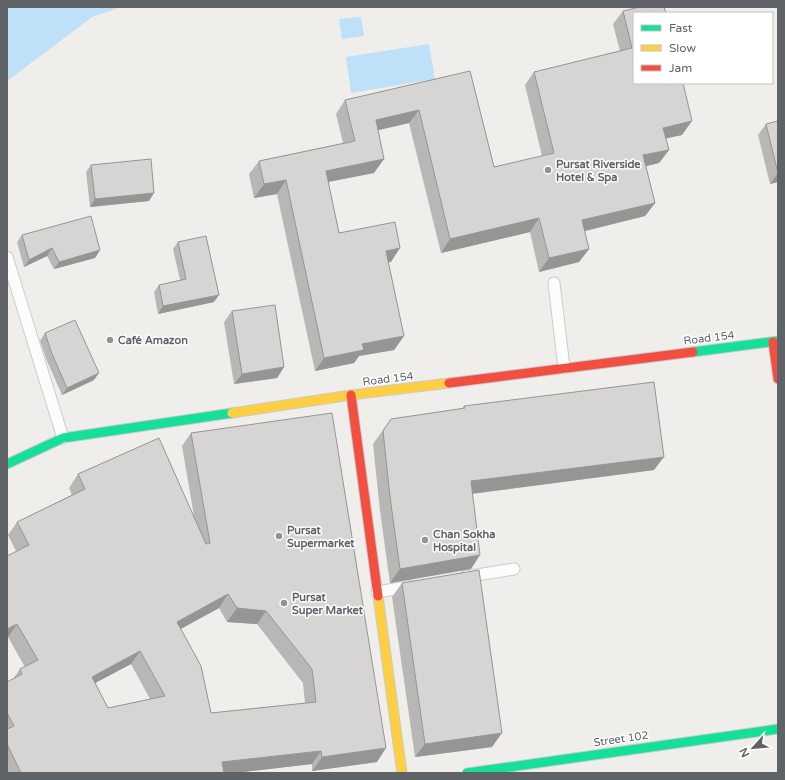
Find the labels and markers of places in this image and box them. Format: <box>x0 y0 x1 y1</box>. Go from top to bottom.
place label: Pursat Riverside Hotel & Spa <box>556 158 641 185</box>
marker: Pursat Riverside Hotel & Spa <box>543 165 553 175</box>
place label: Café Amazon <box>118 334 188 347</box>
marker: Café Amazon <box>105 335 115 345</box>
place label: Pursat Supermarket <box>287 524 355 551</box>
place label: Chan Sokha Hospital <box>433 528 495 555</box>
marker: Pursat Supermarket <box>274 531 284 541</box>
marker: Chan Sokha Hospital <box>420 535 430 545</box>
place label: Pursat Super Market <box>292 591 364 618</box>
marker: Pursat Super Market <box>279 598 289 608</box>

